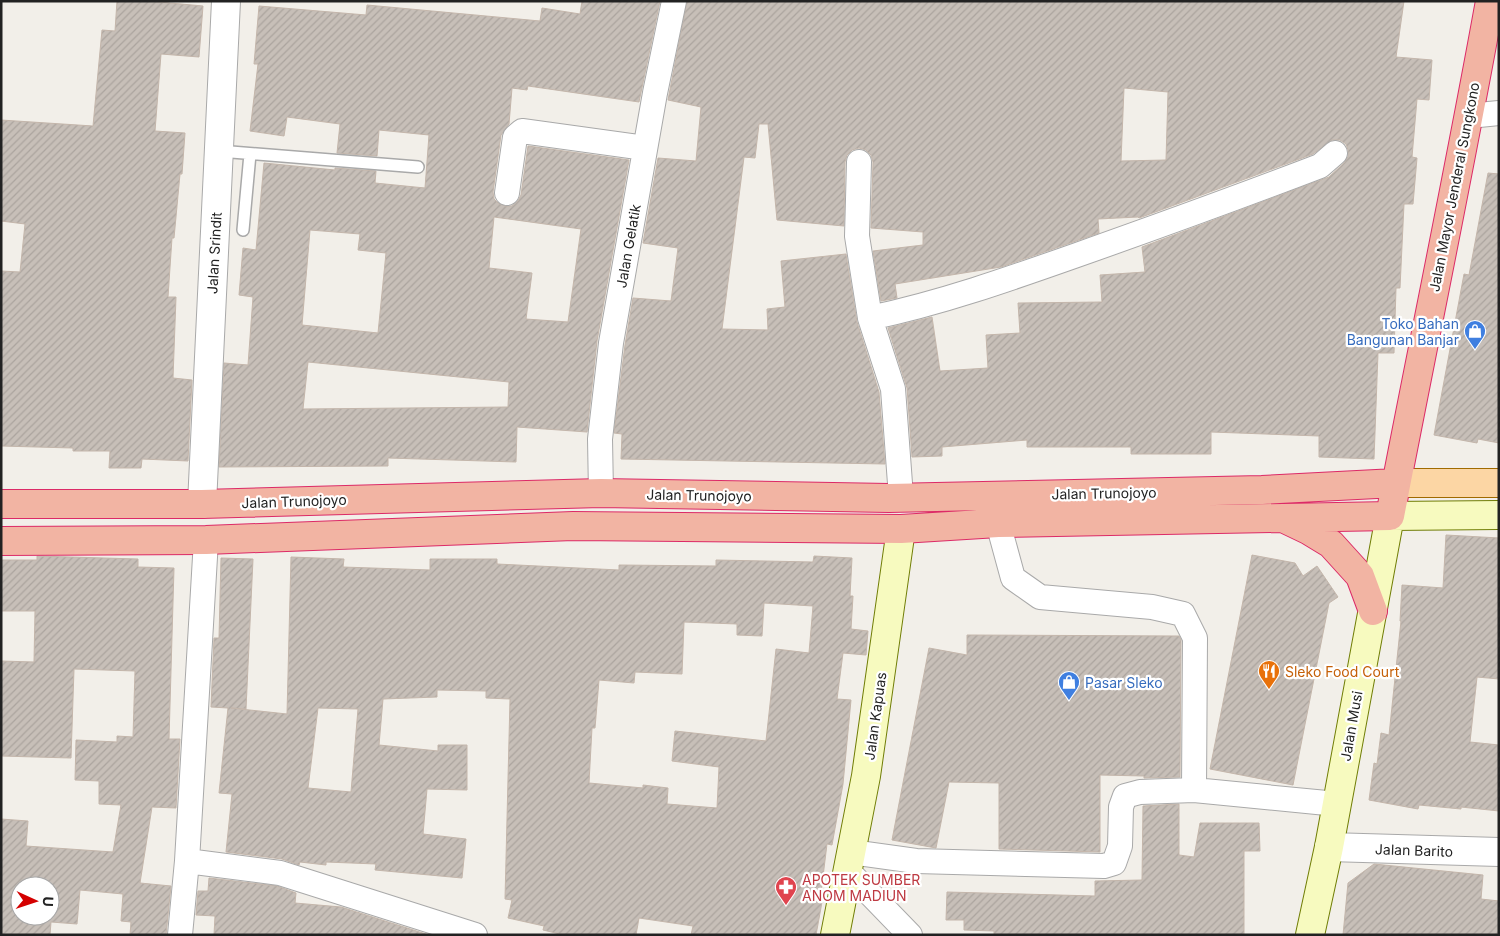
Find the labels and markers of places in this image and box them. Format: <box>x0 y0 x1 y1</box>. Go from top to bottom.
place label: Toko Bahan Bangunan Banjar <box>1347 315 1459 348</box>
shop icon: Toko Bahan Bangunan Banjar <box>1463 319 1487 350</box>
restaurant icon: Sleko Food Court <box>1257 659 1281 690</box>
place label: Sleko Food Court <box>1285 663 1400 680</box>
shop icon: Pasar Sleko <box>1057 670 1081 701</box>
place label: Pasar Sleko <box>1085 674 1163 691</box>
place label: APOTEK SUMBER ANOM MADIUN <box>802 871 920 904</box>
pharmacy icon: APOTEK SUMBER ANOM MADIUN <box>774 875 798 906</box>

